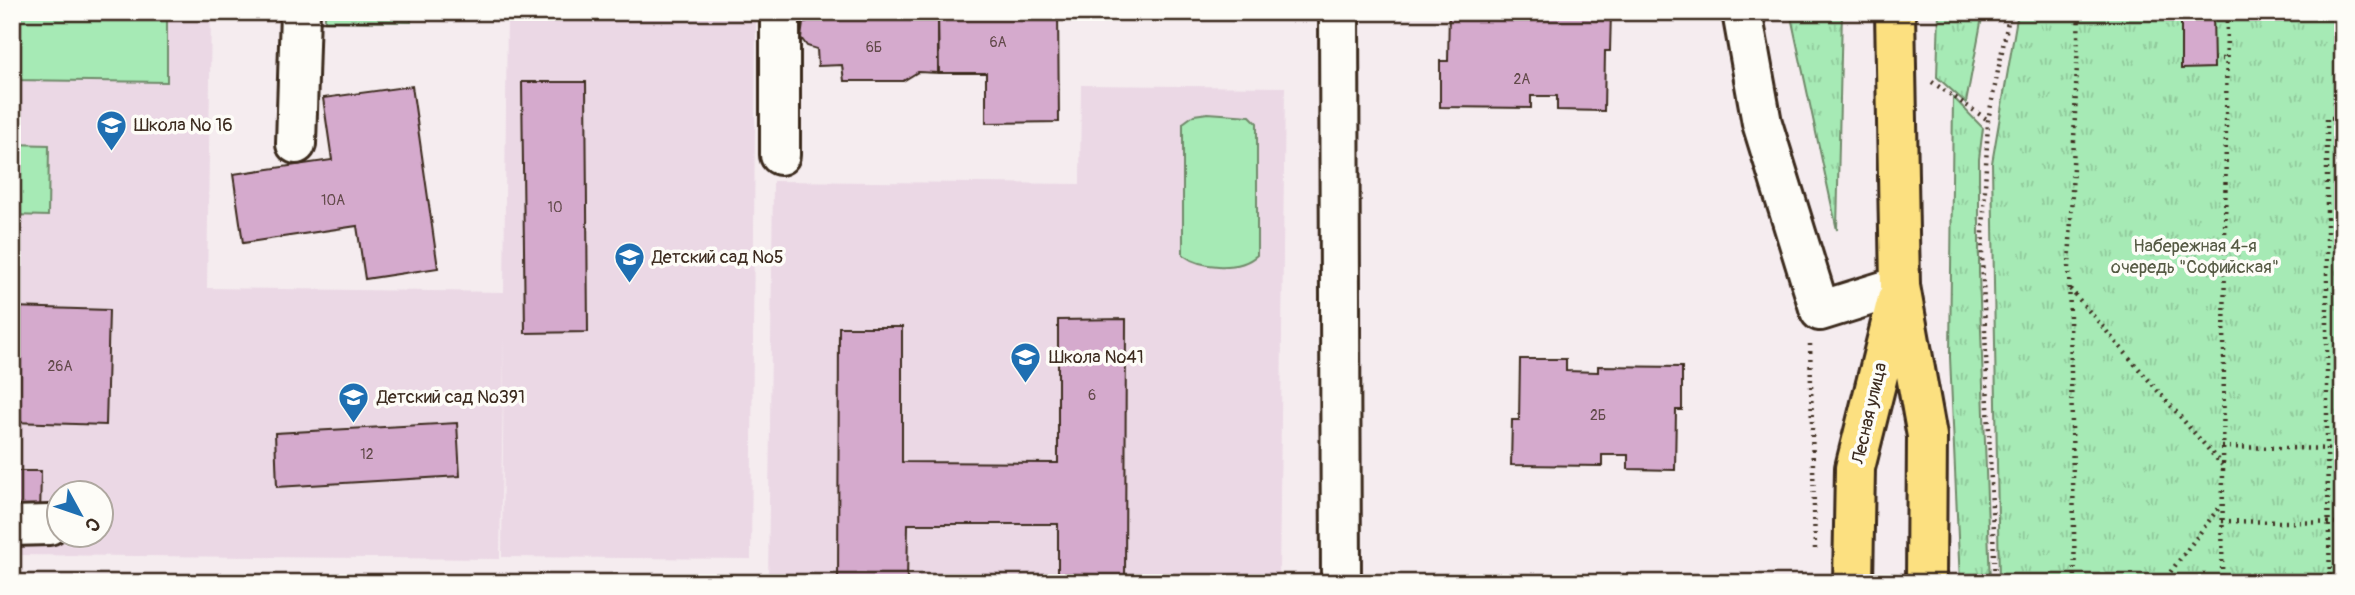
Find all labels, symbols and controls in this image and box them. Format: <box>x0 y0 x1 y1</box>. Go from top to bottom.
house number: 6А <box>989 34 1007 51</box>
house number: 6Б <box>866 39 882 56</box>
house number: 2А <box>1514 71 1530 88</box>
school or university icon: Школа № 16 <box>94 108 128 152</box>
place label: Школа № 16 <box>134 114 233 137</box>
house number: 10А <box>321 192 345 209</box>
house number: 10 <box>547 199 563 216</box>
park label: Набережная 4-я очередь "Софийская" <box>2111 235 2279 279</box>
school or university icon: Детский сад №5 <box>612 240 646 284</box>
place label: Детский сад №5 <box>651 246 784 269</box>
school or university icon: Школа №41 <box>1009 340 1043 384</box>
place label: Школа №41 <box>1049 346 1144 369</box>
house number: 26А <box>47 358 73 375</box>
street label: Лесная улица <box>1846 360 1892 467</box>
school or university icon: Детский сад №391 <box>337 380 371 424</box>
place label: Детский сад №391 <box>376 386 525 409</box>
house number: 6 <box>1088 387 1096 404</box>
house number: 2Б <box>1590 407 1606 424</box>
house number: 12 <box>360 446 374 463</box>
north arrow <box>46 480 116 550</box>
text: С <box>79 512 105 537</box>

